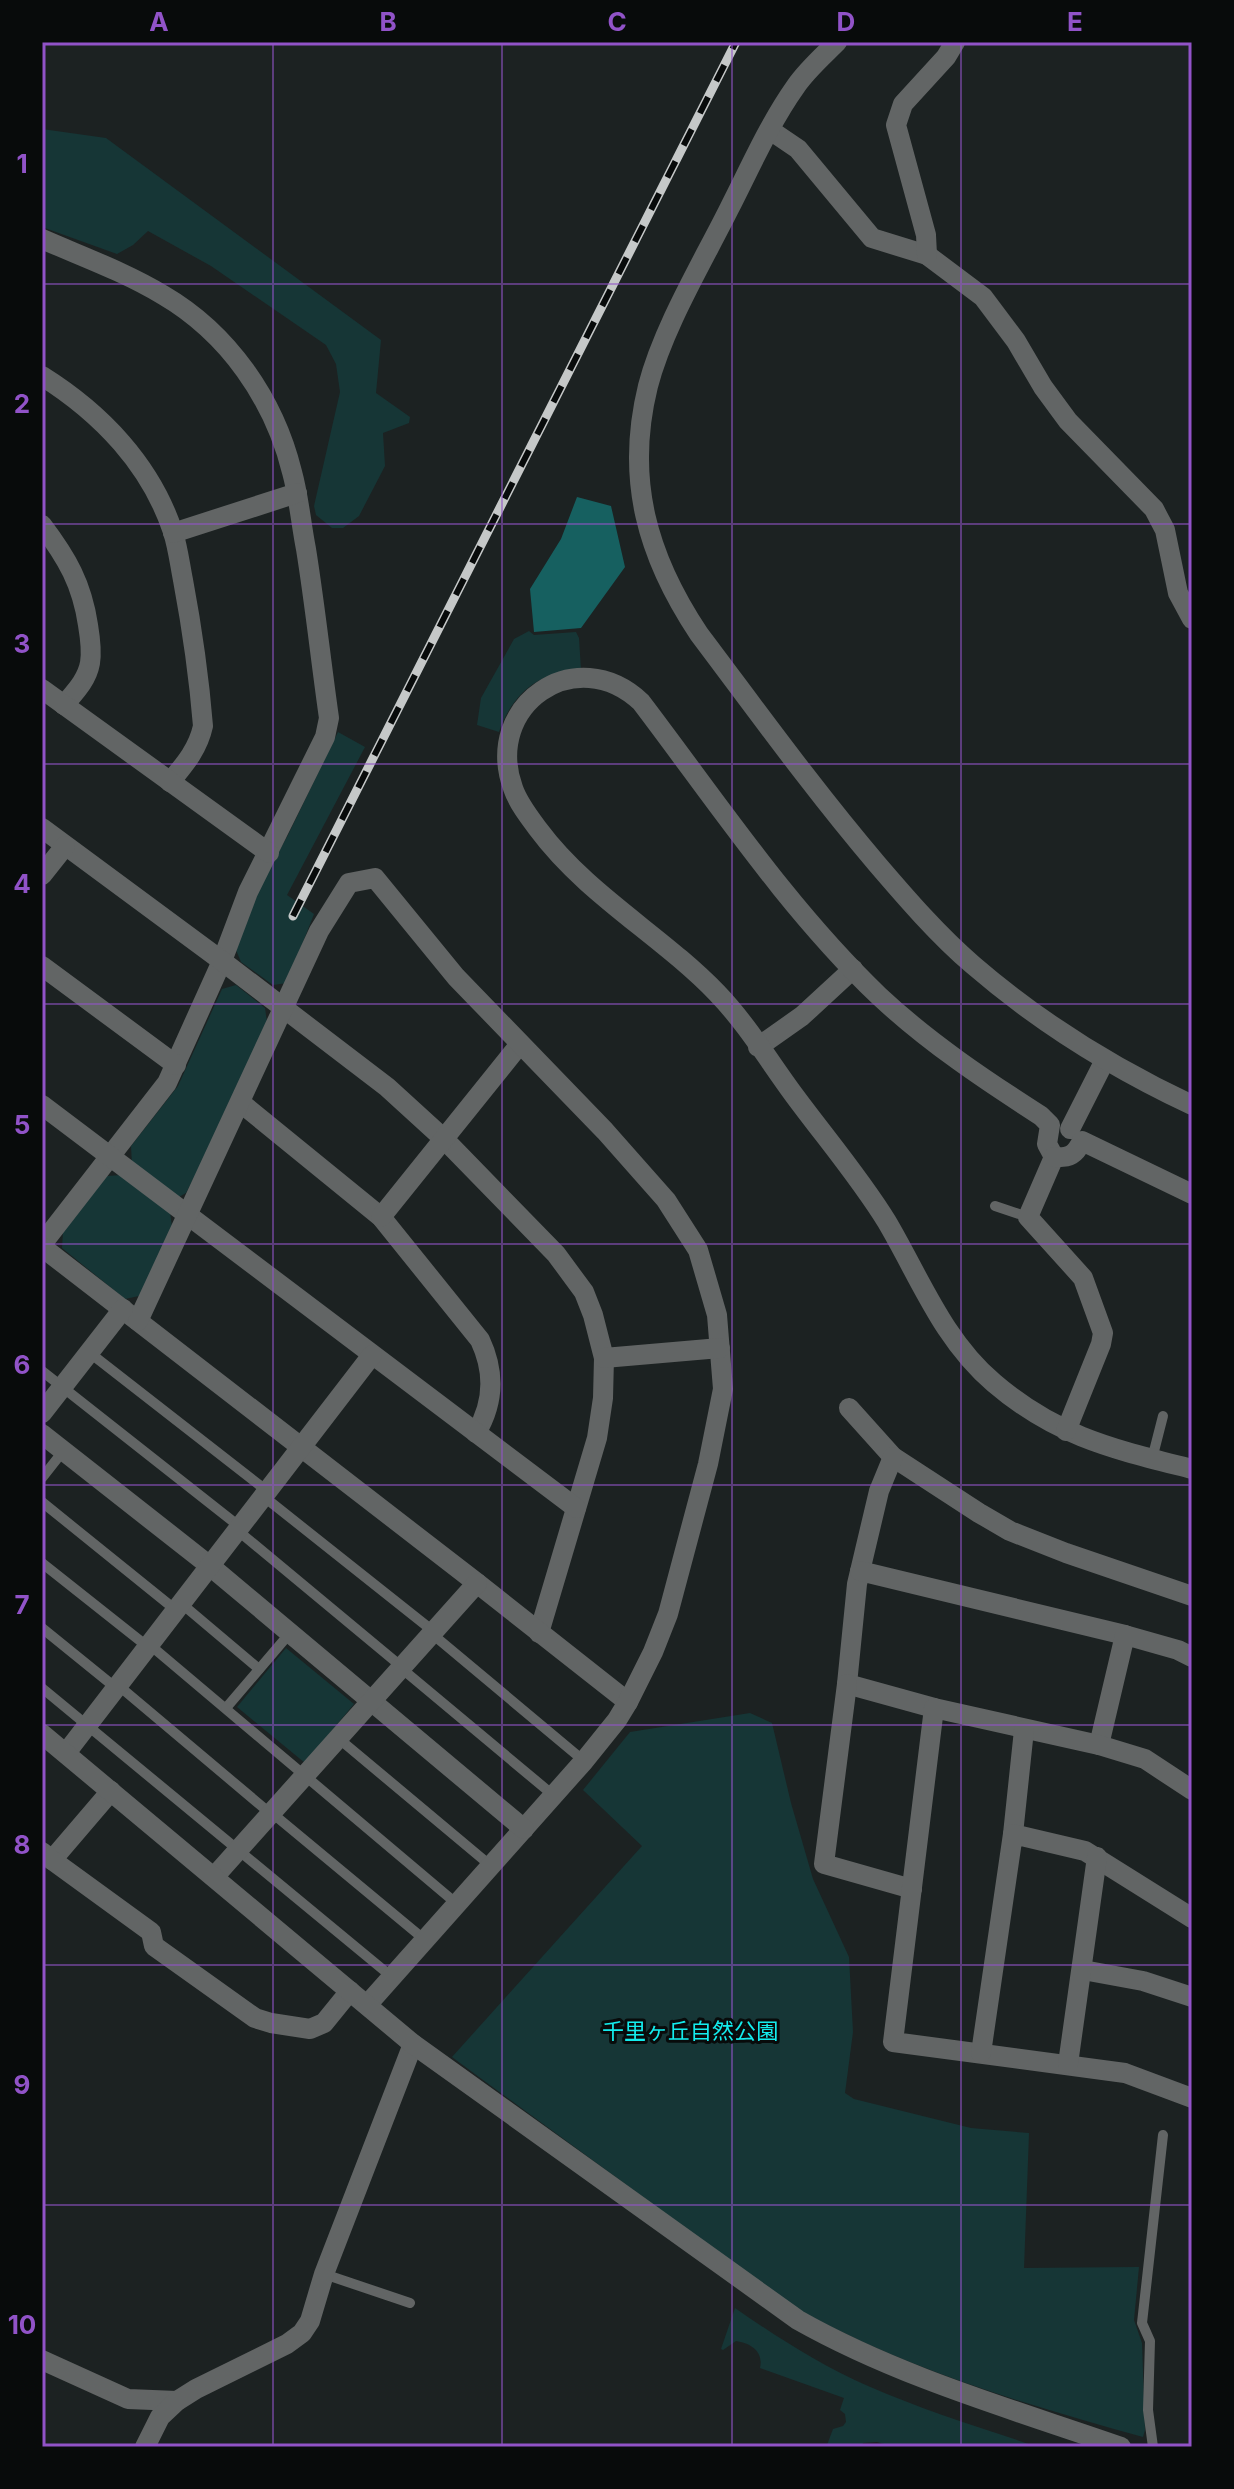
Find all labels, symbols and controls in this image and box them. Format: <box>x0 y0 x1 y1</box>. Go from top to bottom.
text: A <box>149 6 169 37</box>
text: B <box>379 6 397 37</box>
text: C <box>607 6 627 37</box>
text: D <box>837 6 855 37</box>
text: E <box>1067 6 1083 37</box>
text: 1 <box>16 148 28 179</box>
text: 2 <box>14 388 30 419</box>
text: 3 <box>14 628 30 659</box>
text: 4 <box>13 868 31 899</box>
text: 5 <box>14 1109 30 1140</box>
text: 6 <box>14 1349 30 1380</box>
text: 7 <box>14 1589 30 1620</box>
text: 8 <box>14 1829 30 1860</box>
park label: 千里ヶ丘自然公園 <box>602 2018 778 2044</box>
text: 9 <box>14 2069 30 2100</box>
text: 10 <box>8 2309 36 2340</box>

